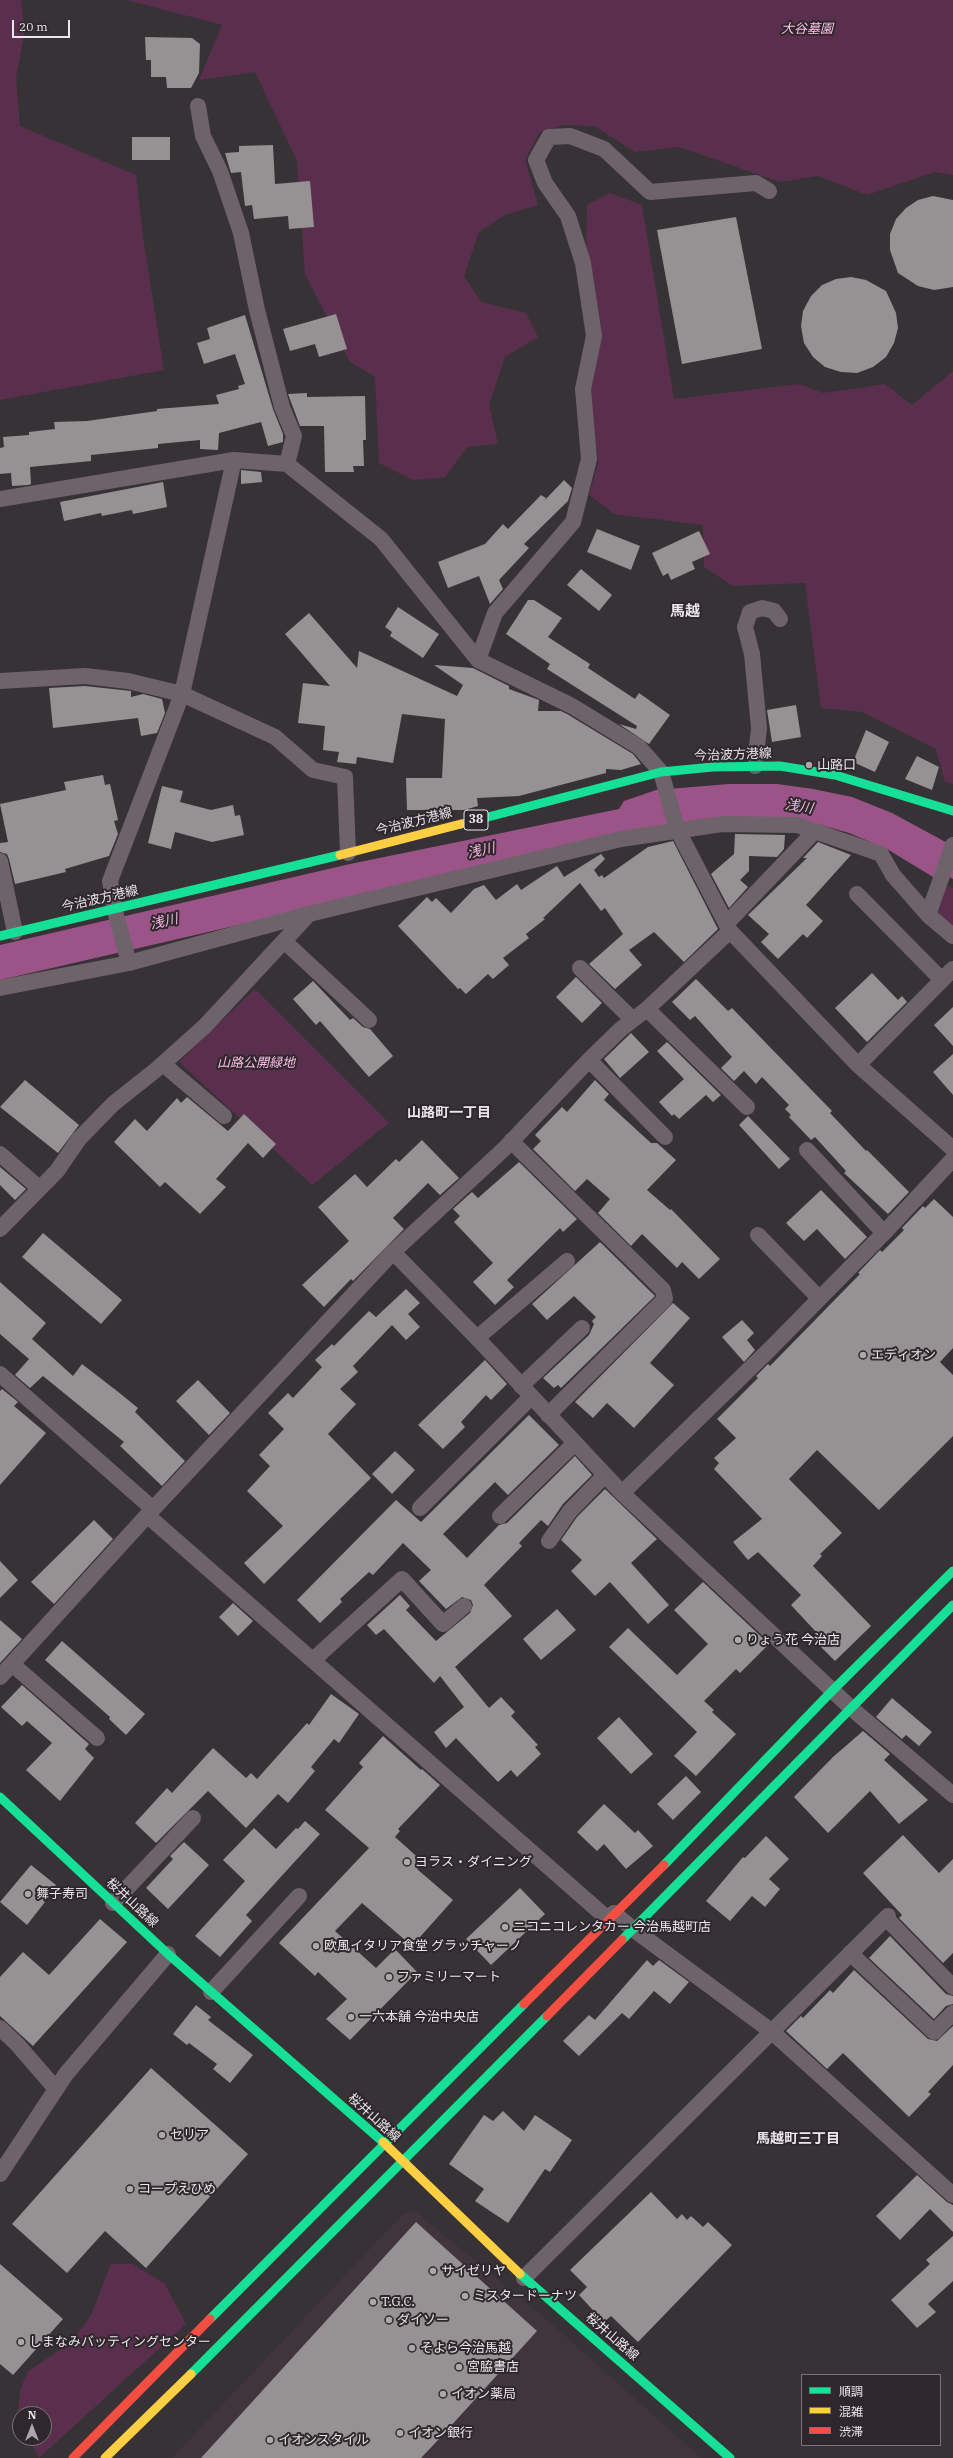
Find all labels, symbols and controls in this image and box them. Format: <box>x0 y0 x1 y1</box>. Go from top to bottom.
scale bar <box>14 12 72 38</box>
text: 20 m <box>19 19 48 34</box>
park label: 大谷墓園 <box>781 21 833 37</box>
district label: 馬越 <box>670 603 700 621</box>
street label: 今治波方港線 <box>694 746 772 764</box>
place label: 山路口 <box>817 757 856 773</box>
marker: 山路口 <box>804 760 814 770</box>
water label: 浅川 <box>784 797 814 817</box>
street label: 今治波方港線 <box>374 805 454 839</box>
road number: 38 <box>464 810 488 830</box>
water label: 浅川 <box>465 840 497 862</box>
street label: 今治波方港線 <box>60 883 140 915</box>
water label: 浅川 <box>148 911 180 933</box>
park label: 山路公開緑地 <box>217 1055 295 1071</box>
district label: 山路町一丁目 <box>407 1105 491 1121</box>
place label: エディオン <box>871 1347 936 1363</box>
marker: エディオン <box>858 1350 868 1360</box>
place label: りょう花 今治店 <box>746 1632 840 1648</box>
marker: りょう花 今治店 <box>733 1635 743 1645</box>
place label: ヨラス・ダイニング <box>415 1854 532 1870</box>
marker: ヨラス・ダイニング <box>402 1857 412 1867</box>
street label: 桜井山路線 <box>103 1875 161 1931</box>
place label: 舞子寿司 <box>36 1886 88 1902</box>
marker: 舞子寿司 <box>23 1889 33 1899</box>
place label: ニコニコレンタカー 今治馬越町店 <box>513 1919 711 1935</box>
marker: ニコニコレンタカー 今治馬越町店 <box>500 1922 510 1932</box>
place label: 欧風イタリア食堂 グラッチャーノ <box>324 1938 522 1954</box>
marker: 欧風イタリア食堂 グラッチャーノ <box>311 1941 321 1951</box>
place label: ファミリーマート <box>397 1969 501 1985</box>
marker: ファミリーマート <box>384 1972 394 1982</box>
place label: 一六本舗 今治中央店 <box>359 2009 479 2025</box>
marker: 一六本舗 今治中央店 <box>346 2012 356 2022</box>
street label: 桜井山路線 <box>345 2090 403 2146</box>
place label: セリア <box>170 2127 209 2143</box>
marker: セリア <box>157 2130 167 2140</box>
district label: 馬越町三丁目 <box>756 2131 840 2147</box>
place label: コープえひめ <box>138 2181 216 2197</box>
marker: コープえひめ <box>125 2184 135 2194</box>
place label: サイゼリヤ <box>441 2263 506 2279</box>
marker: サイゼリヤ <box>428 2266 438 2276</box>
place label: ミスタードーナツ <box>473 2288 577 2304</box>
marker: ミスタードーナツ <box>460 2291 470 2301</box>
place label: T.G.C. <box>381 2294 415 2310</box>
marker: T.G.C. <box>368 2297 378 2307</box>
street label: 桜井山路線 <box>582 2310 642 2364</box>
place label: ダイソー <box>397 2312 449 2328</box>
marker: ダイソー <box>384 2315 394 2325</box>
place label: しまなみバッティングセンター <box>29 2334 211 2350</box>
marker: しまなみバッティングセンター <box>16 2337 26 2347</box>
place label: そよら今治馬越 <box>420 2340 511 2356</box>
marker: そよら今治馬越 <box>407 2343 417 2353</box>
place label: 宮脇書店 <box>467 2359 519 2375</box>
marker: 宮脇書店 <box>454 2362 464 2372</box>
legend <box>801 2374 941 2446</box>
text: 順調 <box>839 2384 863 2399</box>
place label: イオン薬局 <box>451 2386 516 2402</box>
marker: イオン薬局 <box>438 2389 448 2399</box>
text: 混雑 <box>839 2404 863 2419</box>
north arrow <box>12 2406 52 2446</box>
text: N <box>28 2408 36 2422</box>
text: 渋滞 <box>839 2424 863 2439</box>
place label: イオン銀行 <box>408 2425 473 2441</box>
marker: イオン銀行 <box>395 2428 405 2438</box>
place label: イオンスタイル <box>278 2432 369 2448</box>
marker: イオンスタイル <box>265 2435 275 2445</box>

